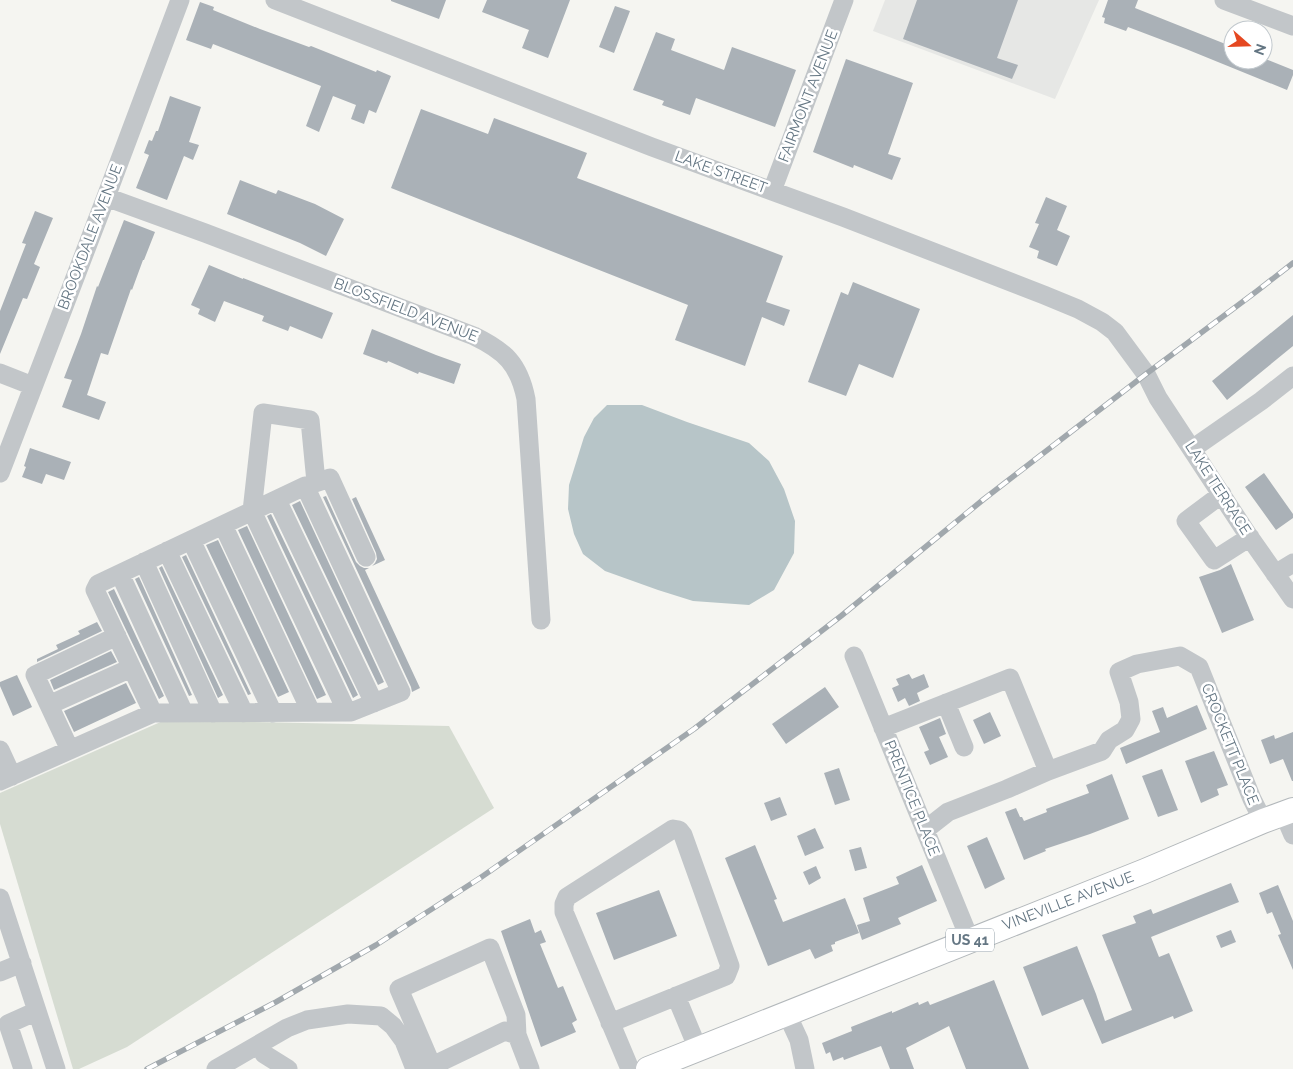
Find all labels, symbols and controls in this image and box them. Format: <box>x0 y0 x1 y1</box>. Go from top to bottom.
north arrow <box>1223 20 1273 70</box>
street label: FAIRMONT AVENUE <box>774 27 842 165</box>
text: N <box>1251 42 1270 57</box>
street label: LAKE STREET <box>672 147 770 197</box>
street label: BROOKDALE AVENUE <box>54 162 126 312</box>
street label: BLOSSFIELD AVENUE <box>331 274 481 346</box>
street label: LAKE TERRACE <box>1181 438 1255 538</box>
street label: CROCKETT PLACE <box>1197 681 1263 807</box>
street label: PRENTICE PLACE <box>881 738 943 858</box>
street label: VINEVILLE AVENUE <box>1000 868 1136 934</box>
road number: US 41 <box>946 928 994 952</box>

